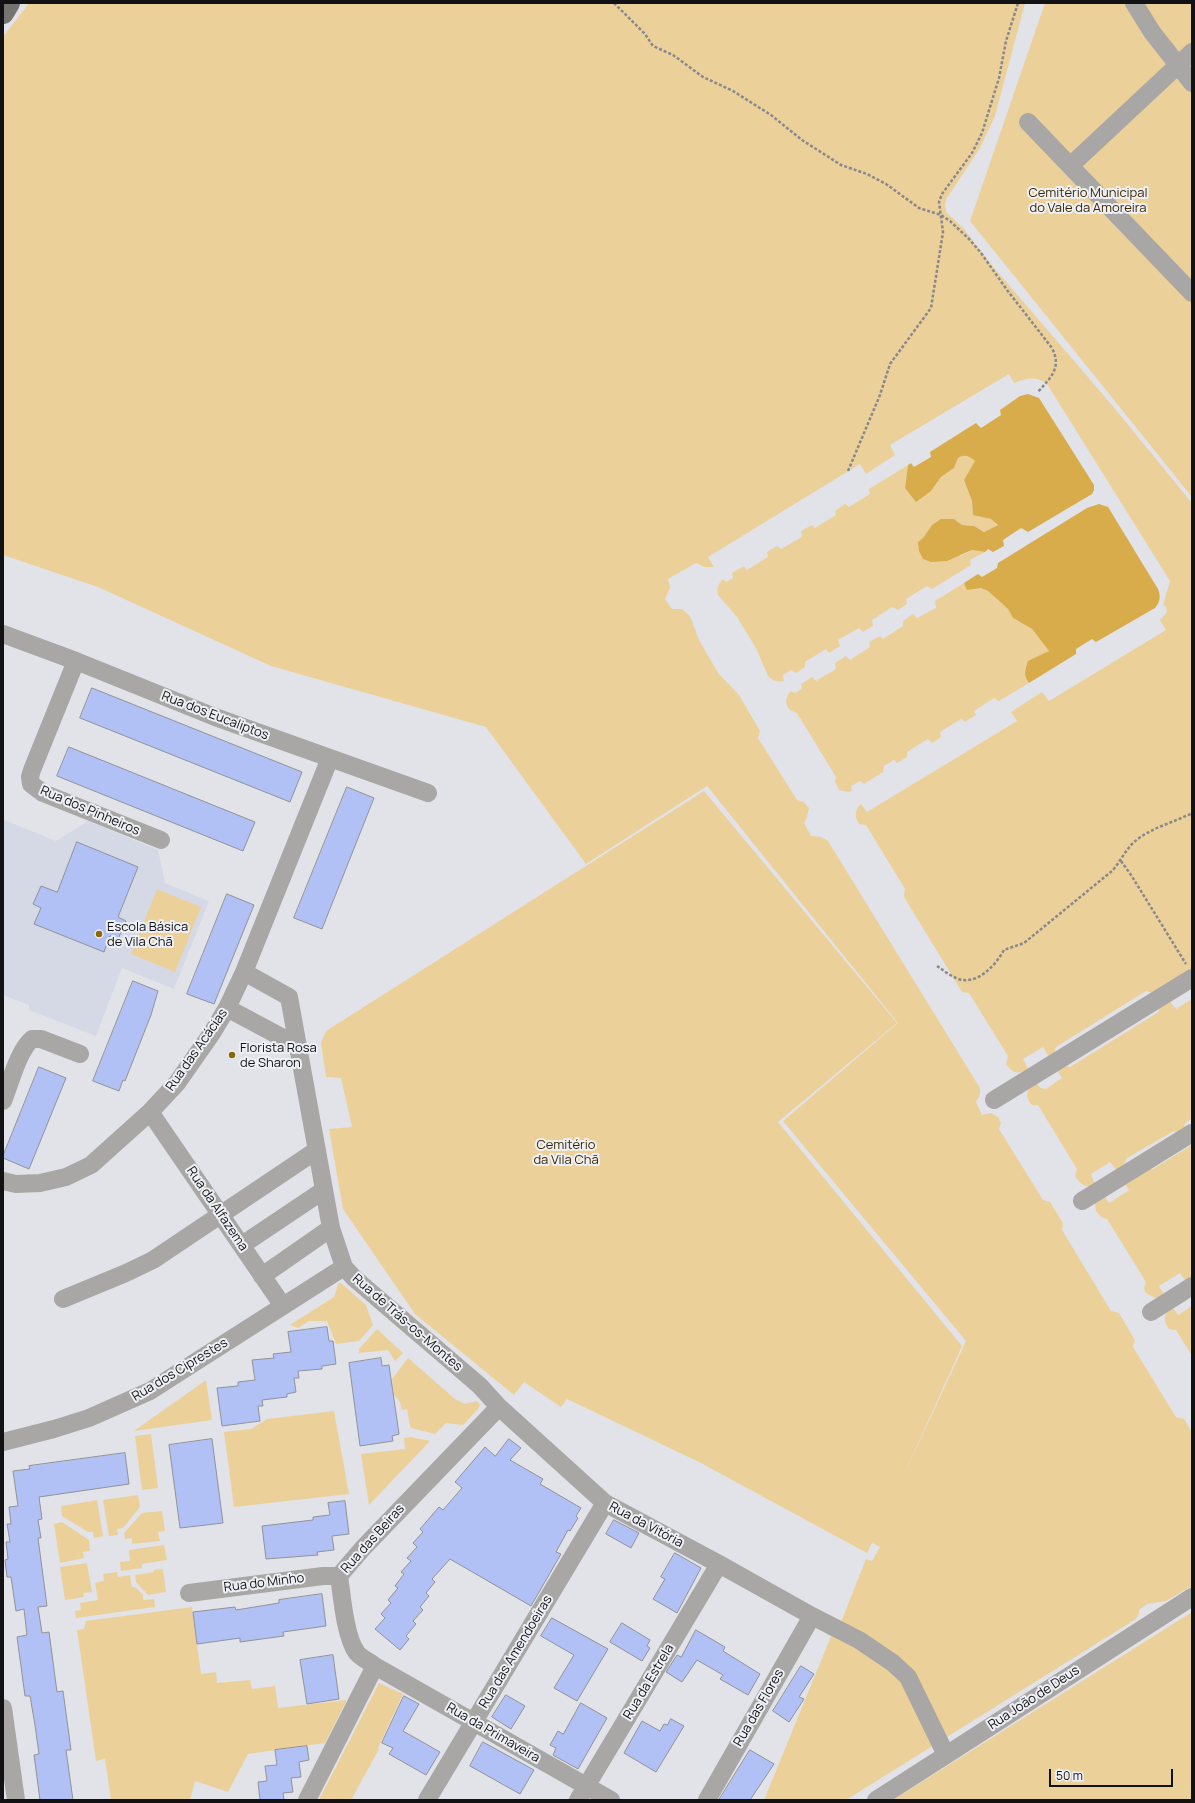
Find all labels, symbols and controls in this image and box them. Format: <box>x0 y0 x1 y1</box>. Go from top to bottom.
park label: Cemitério Municipal do Vale da Amoreira <box>1029 185 1147 216</box>
street label: Rua dos Eucaliptos <box>159 688 271 744</box>
street label: Rua dos Pinheiros <box>38 783 142 839</box>
place label: Escola Básica de Vila Chã <box>107 919 188 950</box>
marker: Escola Básica de Vila Chã <box>94 929 104 939</box>
street label: Rua das Acácias <box>163 1006 231 1094</box>
place label: Florista Rosa de Sharon <box>240 1040 317 1071</box>
marker: Florista Rosa de Sharon <box>227 1050 237 1060</box>
park label: Cemitério da Vila Chã <box>533 1137 599 1168</box>
street label: Rua da Alfazema <box>183 1164 251 1254</box>
street label: Rua de Trás-os-Montes <box>349 1271 465 1375</box>
street label: Rua dos Ciprestes <box>129 1335 231 1405</box>
street label: Rua da Vitória <box>606 1499 686 1551</box>
street label: Rua das Beiras <box>338 1501 408 1577</box>
street label: Rua do Minho <box>223 1570 305 1596</box>
street label: Rua das Amendoeiras <box>476 1593 556 1711</box>
street label: Rua da Estrela <box>620 1642 678 1722</box>
street label: Rua João de Deus <box>985 1663 1083 1733</box>
street label: Rua das Flores <box>731 1667 787 1749</box>
street label: Rua da Primaveira <box>443 1700 543 1766</box>
scale bar <box>1051 1761 1175 1787</box>
text: 50 m <box>1056 1767 1083 1784</box>

